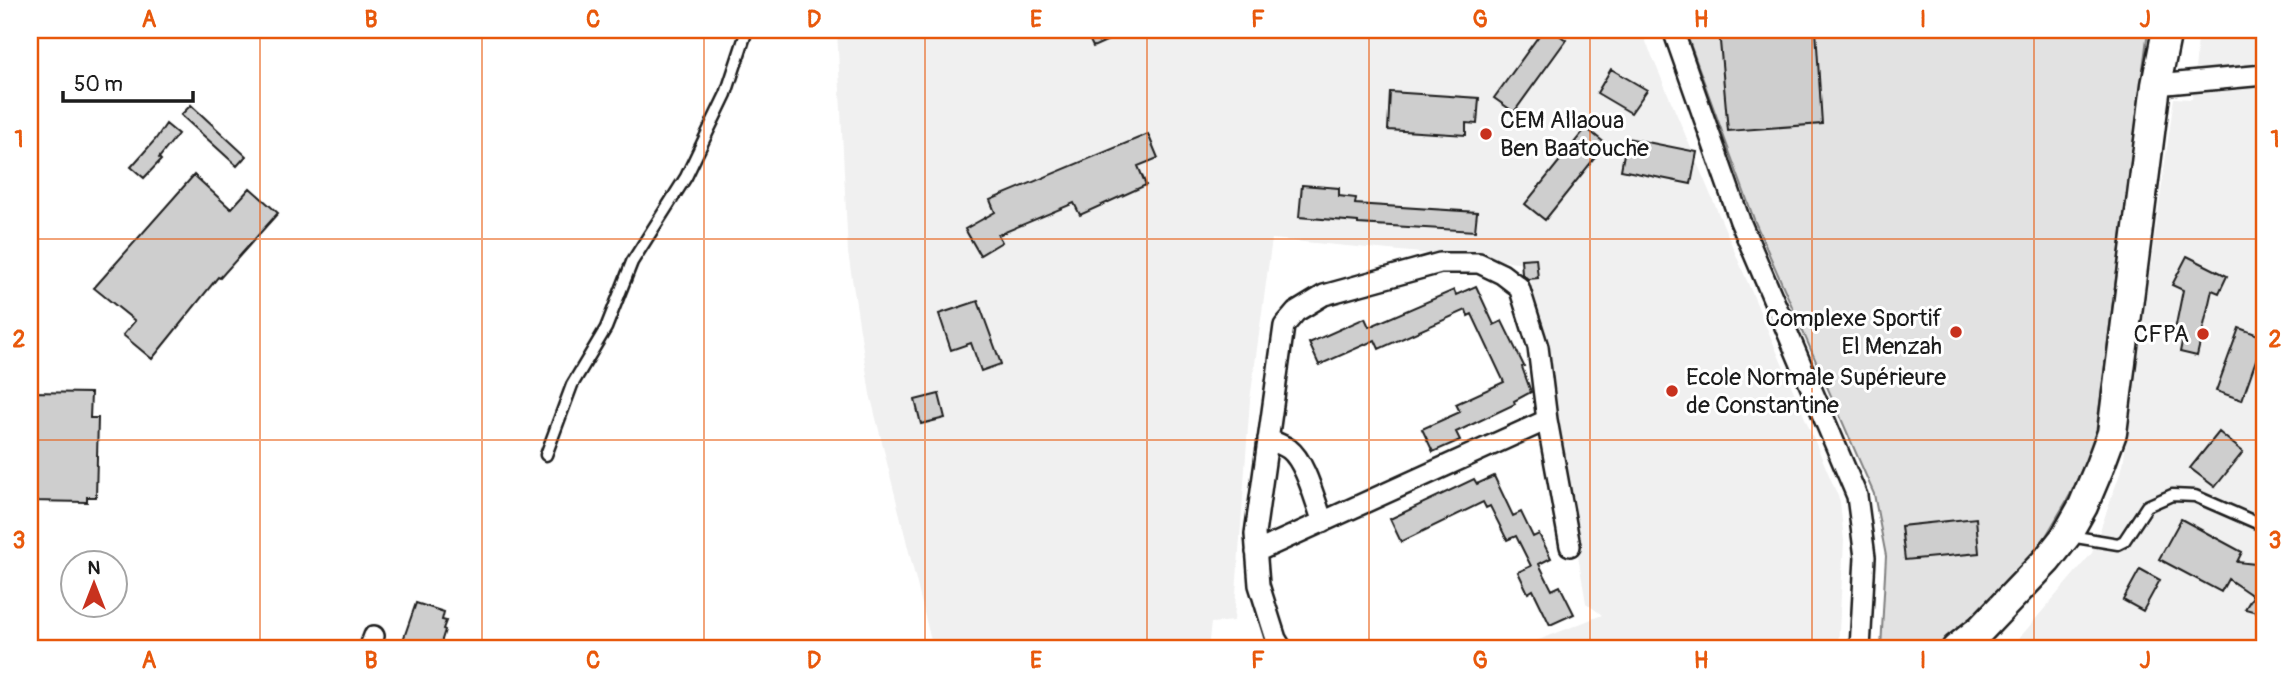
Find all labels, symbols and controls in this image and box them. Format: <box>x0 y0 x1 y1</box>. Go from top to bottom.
text: A <box>142 5 157 34</box>
text: B <box>364 5 378 34</box>
text: C <box>586 5 600 34</box>
text: D <box>807 5 821 34</box>
text: E <box>1030 5 1042 34</box>
text: F <box>1251 5 1265 34</box>
text: G <box>1472 5 1488 34</box>
text: H <box>1694 5 1708 34</box>
text: I <box>1920 5 1926 34</box>
text: J <box>2139 5 2151 34</box>
scale bar <box>63 60 192 104</box>
text: 50 m <box>74 71 123 98</box>
place label: CEM Allaoua Ben Baatouche <box>1500 106 1649 163</box>
text: 1 <box>15 125 24 154</box>
text: 1 <box>2271 125 2280 154</box>
marker: CEM Allaoua Ben Baatouche <box>1478 126 1494 142</box>
place label: Complexe Sportif El Menzah <box>1765 304 1942 361</box>
place label: CFPA <box>2134 320 2189 349</box>
marker: Complexe Sportif El Menzah <box>1948 324 1964 340</box>
text: 2 <box>13 325 26 354</box>
text: 2 <box>2269 325 2282 354</box>
marker: CFPA <box>2195 326 2211 342</box>
place label: Ecole Normale Supérieure de Constantine <box>1686 363 1946 420</box>
marker: Ecole Normale Supérieure de Constantine <box>1664 383 1680 399</box>
text: 3 <box>13 526 25 555</box>
text: 3 <box>2269 526 2281 555</box>
north arrow <box>60 550 130 620</box>
text: N <box>88 556 101 580</box>
text: A <box>142 646 157 675</box>
text: B <box>364 646 378 675</box>
text: C <box>586 646 600 675</box>
text: D <box>807 646 821 675</box>
text: E <box>1030 646 1042 675</box>
text: F <box>1251 646 1265 675</box>
text: G <box>1472 646 1488 675</box>
text: H <box>1694 646 1708 675</box>
text: I <box>1920 646 1926 675</box>
text: J <box>2139 646 2151 675</box>

